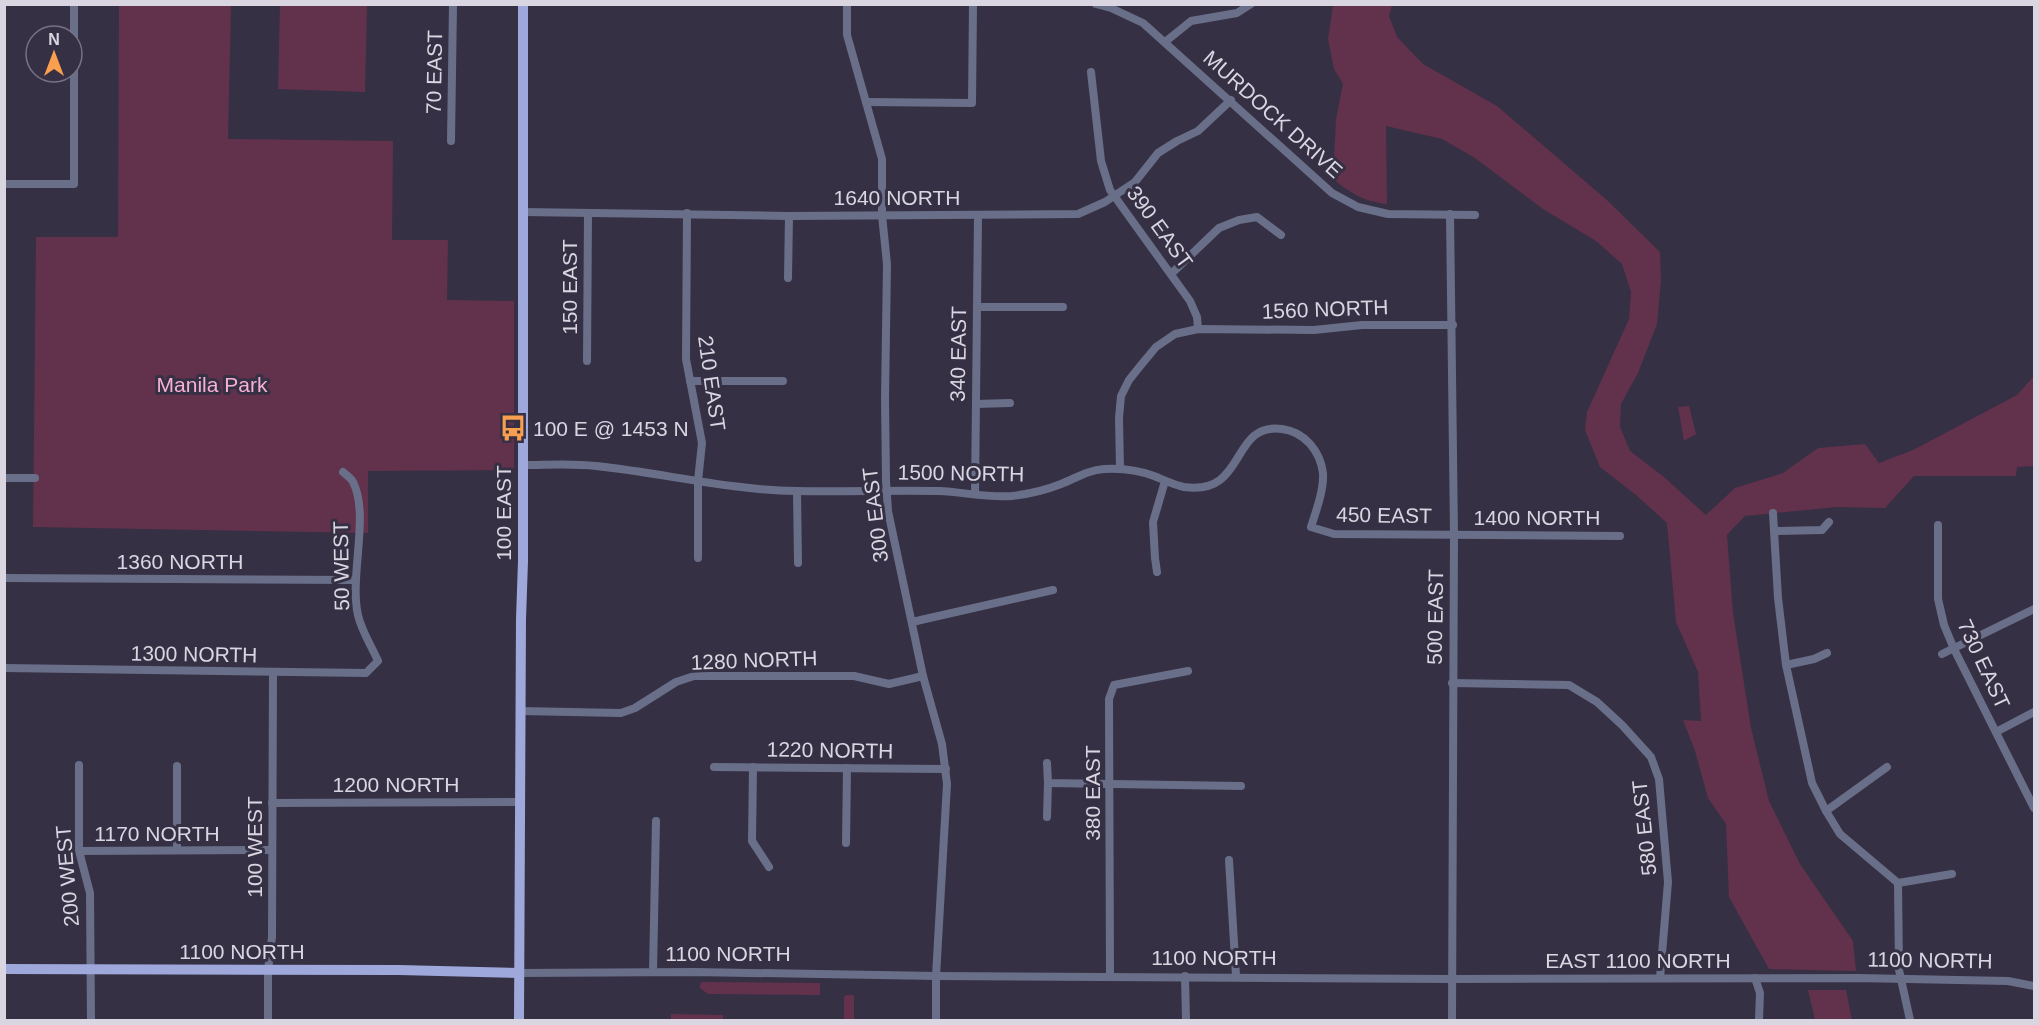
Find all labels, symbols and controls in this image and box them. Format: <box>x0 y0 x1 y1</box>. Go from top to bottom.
north arrow <box>24 24 84 84</box>
street label: 70 EAST <box>422 30 446 114</box>
text: N <box>48 31 60 48</box>
street label: MURDOCK DRIVE <box>1199 46 1347 182</box>
street label: 390 EAST <box>1123 182 1198 273</box>
street label: 1640 NORTH <box>834 186 960 209</box>
street label: 150 EAST <box>558 239 581 335</box>
street label: 1560 NORTH <box>1261 295 1389 323</box>
street label: 340 EAST <box>946 306 970 402</box>
street label: 210 EAST <box>694 334 730 432</box>
park label: Manila Park <box>157 373 268 396</box>
bus stop icon: 100 E @ 1453 N <box>498 413 528 443</box>
place label: 100 E @ 1453 N <box>533 417 689 440</box>
street label: 1500 NORTH <box>897 460 1025 486</box>
street label: 100 EAST <box>492 465 515 561</box>
street label: 300 EAST <box>858 466 892 564</box>
street label: 450 EAST <box>1336 503 1432 527</box>
street label: 1400 NORTH <box>1474 506 1600 529</box>
street label: 50 WEST <box>329 521 353 611</box>
street label: 1360 NORTH <box>117 550 243 573</box>
street label: 500 EAST <box>1423 569 1447 665</box>
street label: 730 EAST <box>1953 616 2015 712</box>
street label: 1300 NORTH <box>130 641 258 667</box>
street label: 1280 NORTH <box>690 646 818 674</box>
street label: 1220 NORTH <box>766 737 894 763</box>
street label: 380 EAST <box>1081 745 1104 841</box>
street label: 1200 NORTH <box>333 773 459 796</box>
street label: 580 EAST <box>1628 779 1660 877</box>
street label: 100 WEST <box>243 796 266 898</box>
street label: 1170 NORTH <box>94 822 220 845</box>
street label: 200 WEST <box>51 824 83 928</box>
street label: 1100 NORTH <box>179 940 305 963</box>
street label: 1100 NORTH <box>665 942 791 965</box>
street label: 1100 NORTH <box>1151 946 1277 969</box>
street label: 1100 NORTH <box>1867 947 1993 973</box>
street label: EAST 1100 NORTH <box>1545 949 1731 972</box>

